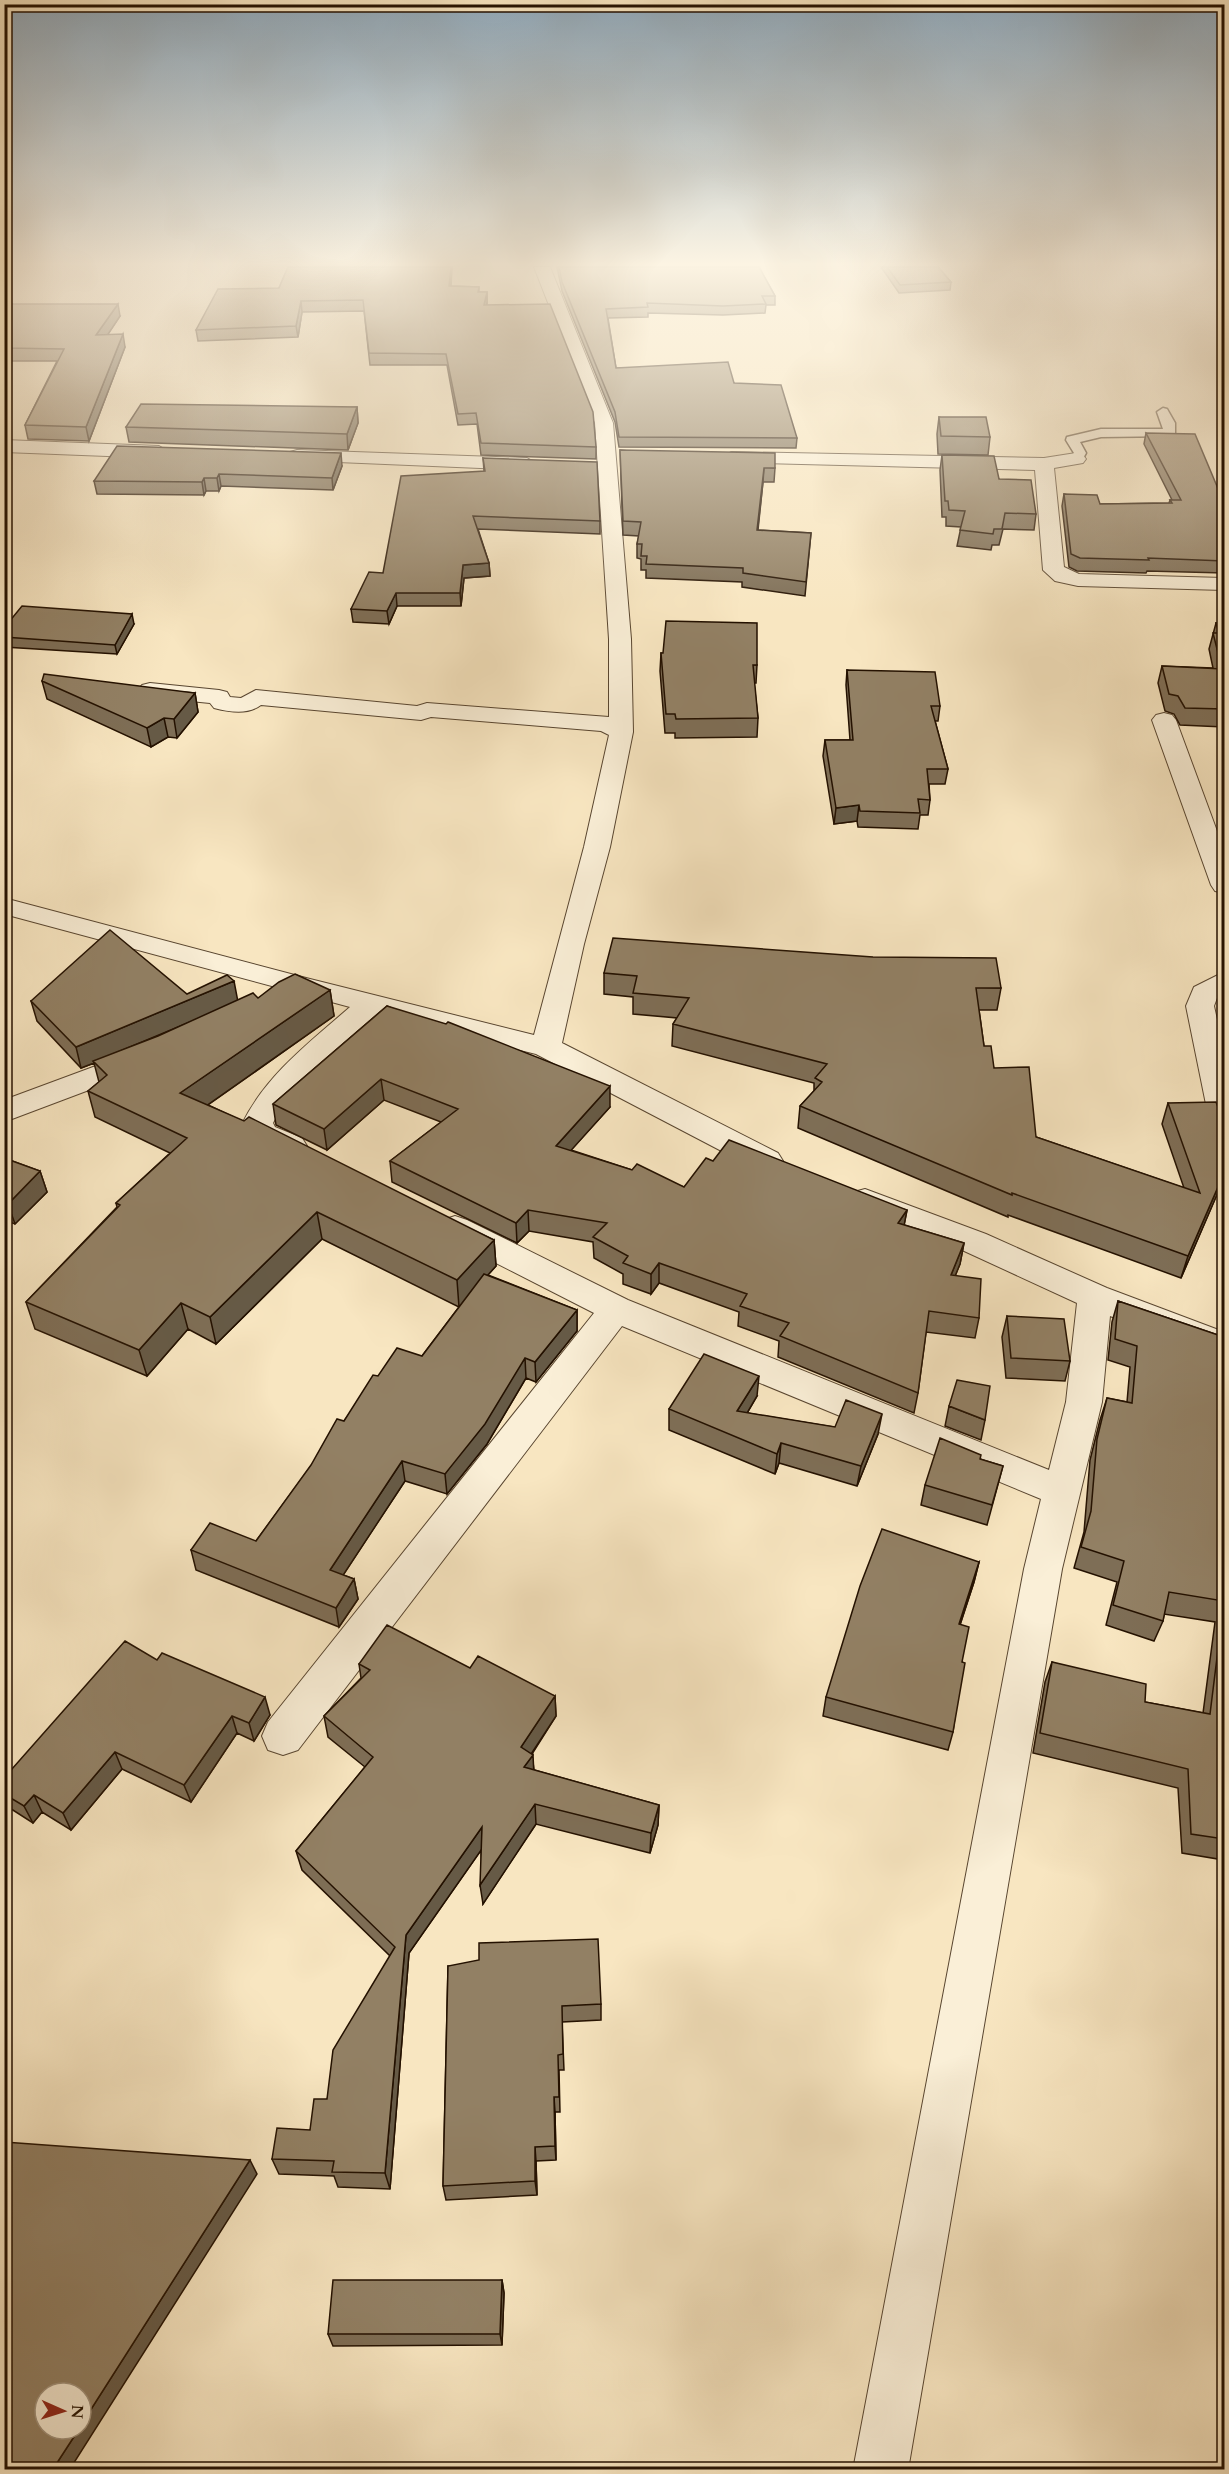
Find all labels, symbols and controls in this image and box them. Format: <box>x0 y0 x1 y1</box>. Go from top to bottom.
north arrow <box>33 2381 93 2441</box>
text: N <box>66 2404 88 2419</box>

